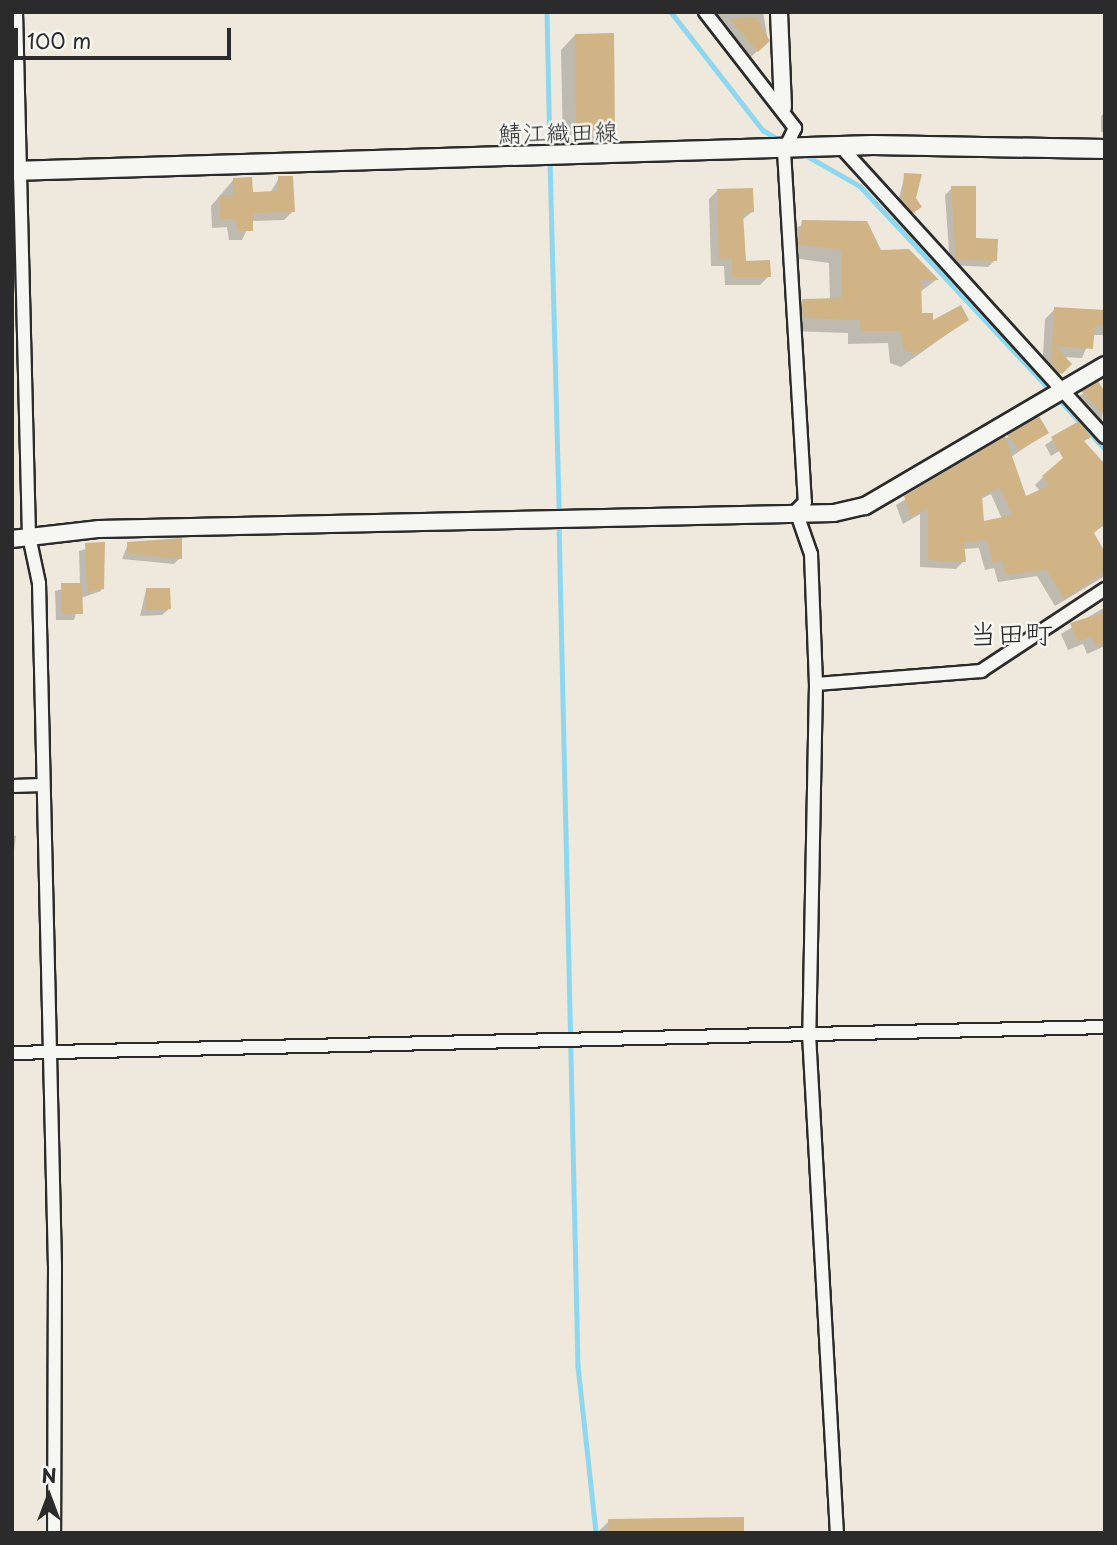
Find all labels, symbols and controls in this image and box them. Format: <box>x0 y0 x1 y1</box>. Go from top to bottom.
scale bar <box>18 14 234 58</box>
text: 100 m <box>27 24 91 56</box>
street label: 鯖江織田線 <box>498 117 618 147</box>
district label: 当田町 <box>969 616 1053 650</box>
north arrow <box>14 1461 84 1531</box>
text: N <box>41 1461 57 1489</box>

